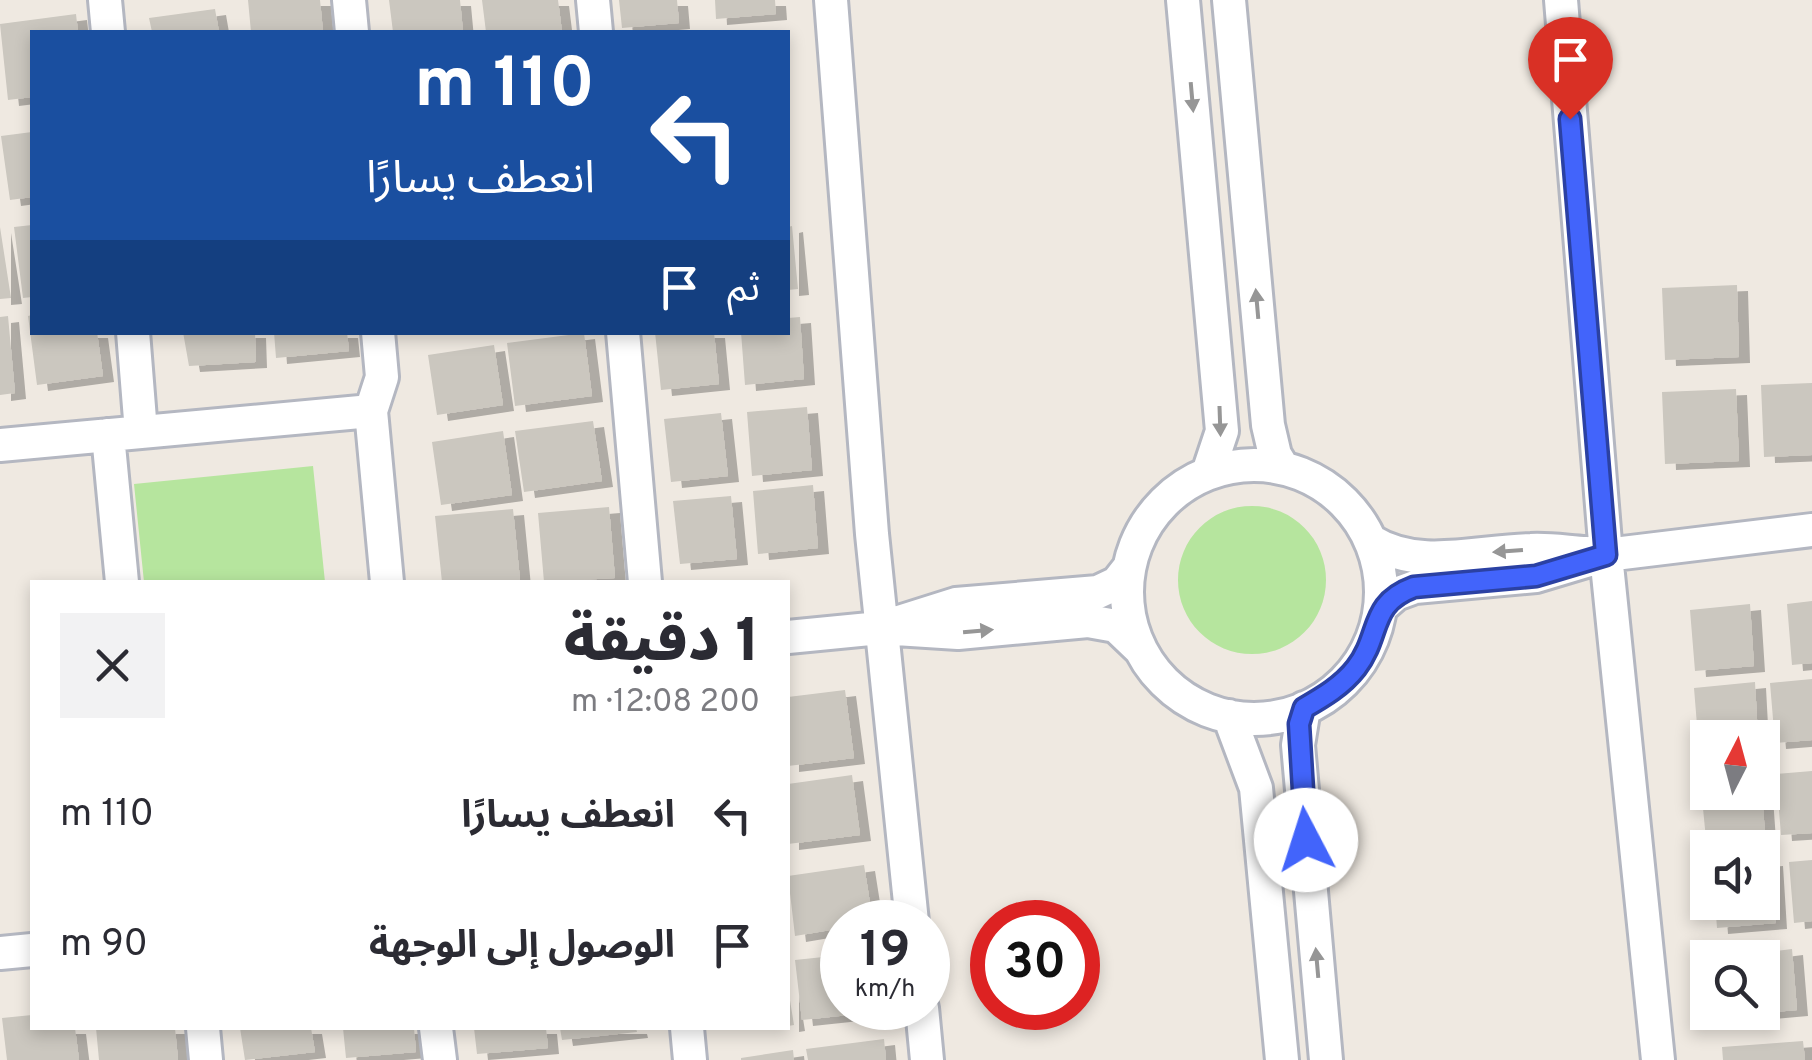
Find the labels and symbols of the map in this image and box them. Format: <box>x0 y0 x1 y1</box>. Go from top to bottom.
pin <box>1528 17 1613 120</box>
one-way arrow <box>1184 82 1200 114</box>
one-way arrow <box>1249 288 1265 319</box>
one-way arrow <box>1213 405 1229 437</box>
one-way arrow <box>1492 544 1524 560</box>
one-way arrow <box>962 622 994 638</box>
north arrow <box>1690 720 1780 810</box>
position arrow <box>1254 788 1358 892</box>
speed limit sign: 30 <box>970 900 1100 1030</box>
one-way arrow <box>1309 946 1325 978</box>

